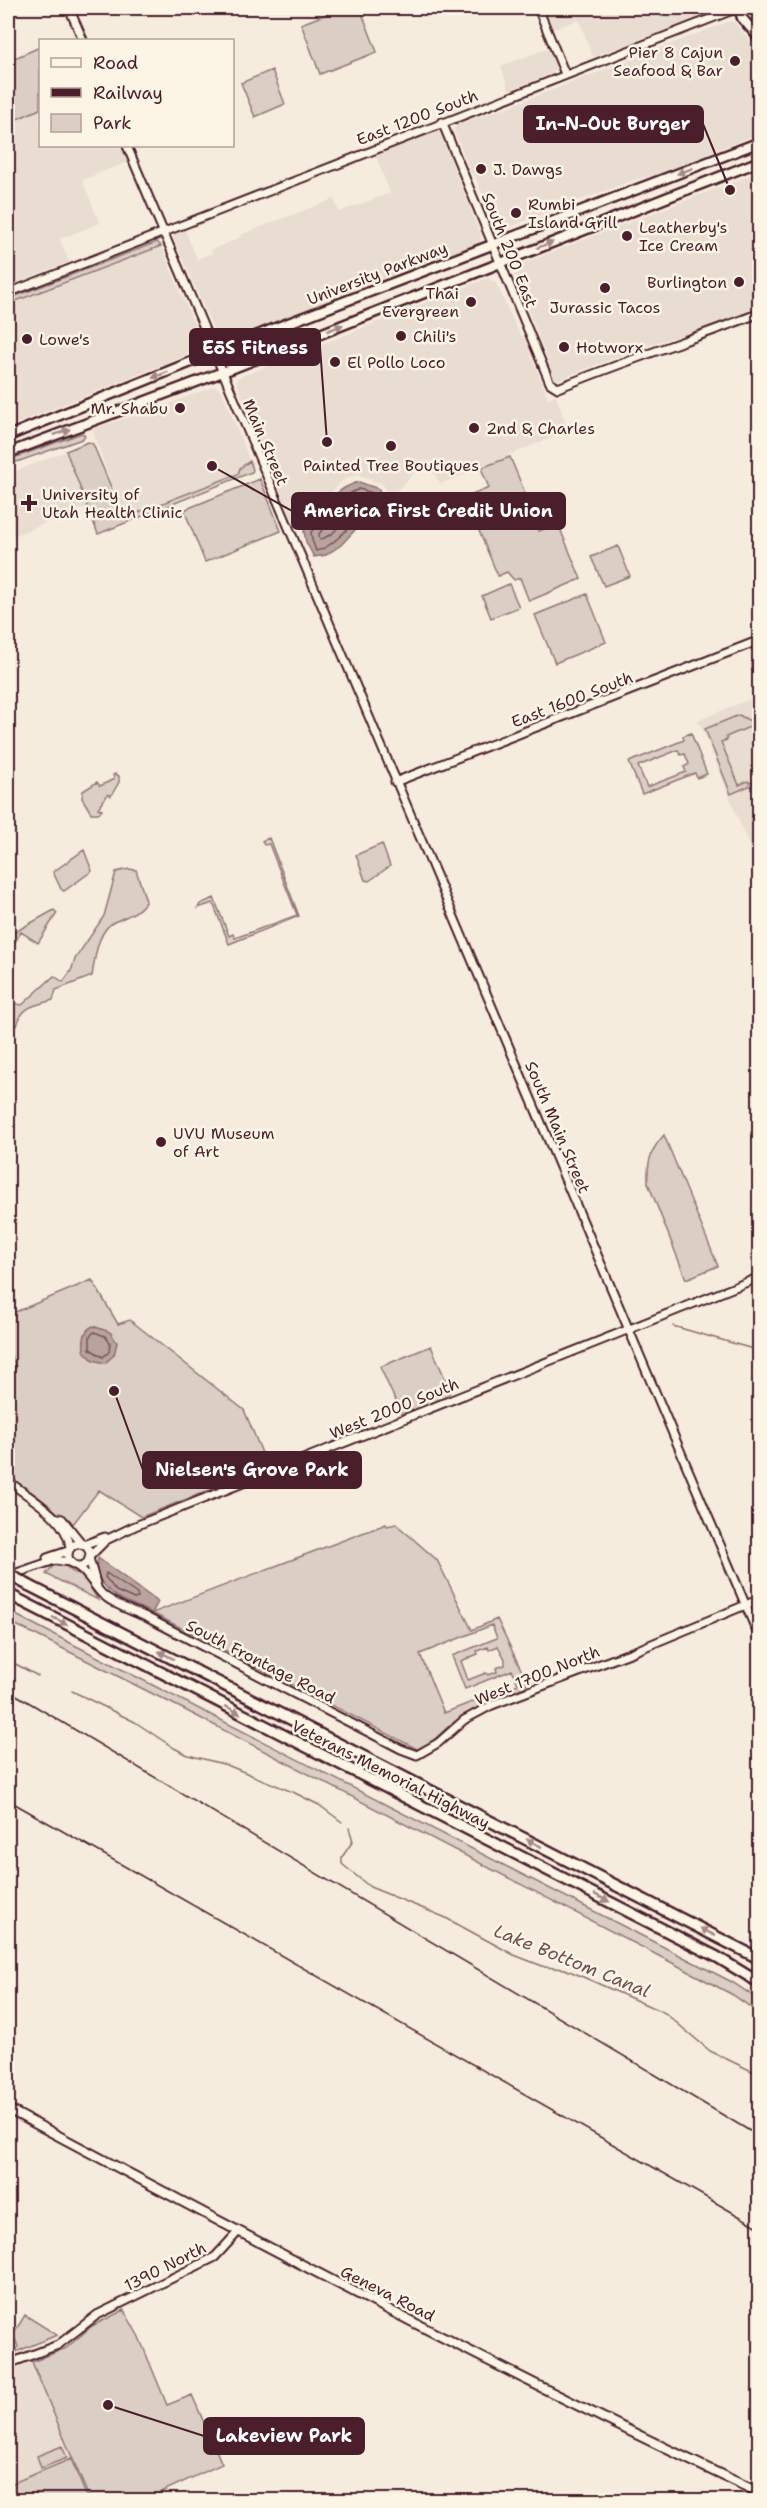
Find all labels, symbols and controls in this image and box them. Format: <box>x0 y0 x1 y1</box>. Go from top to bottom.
legend <box>39 39 234 147</box>
place label: Pier 8 Cajun Seafood & Bar <box>613 42 723 81</box>
text: Road <box>93 51 138 75</box>
marker: Pier 8 Cajun Seafood & Bar <box>728 54 742 68</box>
text: Railway <box>93 81 163 105</box>
street label: East 1200 South <box>354 85 481 150</box>
callout: In-N-Out Burger <box>524 106 703 142</box>
text: Park <box>93 111 132 135</box>
text: In-N-Out Burger <box>536 112 691 136</box>
place label: J. Dawgs <box>493 159 563 180</box>
marker: J. Dawgs <box>474 162 488 176</box>
one-way arrow <box>676 166 694 176</box>
street label: South 200 East <box>477 190 542 311</box>
place label: Rumbi Island Grill <box>528 194 618 233</box>
marker: Rumbi Island Grill <box>509 206 523 220</box>
place label: Leatherby's Ice Cream <box>639 217 727 256</box>
marker: Leatherby's Ice Cream <box>620 229 634 243</box>
street label: University Parkway <box>304 237 450 310</box>
one-way arrow <box>536 240 554 249</box>
place label: Burlington <box>647 272 727 293</box>
marker: Burlington <box>732 275 746 289</box>
marker: Jurassic Tacos <box>598 281 612 295</box>
place label: Thai Evergreen <box>382 283 459 322</box>
marker: Thai Evergreen <box>464 295 478 309</box>
place label: Jurassic Tacos <box>550 297 661 318</box>
one-way arrow <box>326 323 344 332</box>
place label: Chili's <box>413 326 457 347</box>
place label: Lowe's <box>39 329 90 350</box>
callout: EōS Fitness <box>190 329 320 365</box>
marker: Chili's <box>394 329 408 343</box>
marker: Lowe's <box>20 332 34 346</box>
text: EōS Fitness <box>202 336 308 360</box>
place label: Hotworx <box>576 337 643 358</box>
marker: Hotworx <box>557 340 571 354</box>
place label: El Pollo Loco <box>347 352 445 373</box>
marker: El Pollo Loco <box>328 355 342 369</box>
one-way arrow <box>151 371 169 380</box>
street label: Main Street <box>238 396 293 489</box>
place label: Mr. Shabu <box>90 398 168 419</box>
marker: Mr. Shabu <box>173 401 187 415</box>
place label: 2nd & Charles <box>486 418 595 439</box>
marker: 2nd & Charles <box>467 421 481 435</box>
one-way arrow <box>53 427 71 437</box>
marker: Painted Tree Boutiques <box>384 439 398 453</box>
place label: Painted Tree Boutiques <box>303 455 479 476</box>
place label: University of Utah Health Clinic <box>42 484 183 523</box>
callout: America First Credit Union <box>292 493 565 529</box>
marker: University of Utah Health Clinic <box>20 494 38 512</box>
text: America First Credit Union <box>303 499 553 523</box>
street label: East 1600 South <box>508 667 636 732</box>
street label: South Main Street <box>520 1058 595 1196</box>
place label: UVU Museum of Art <box>173 1123 275 1162</box>
marker: UVU Museum of Art <box>154 1135 168 1149</box>
street label: West 2000 South <box>327 1373 462 1444</box>
callout: Nielsen's Grove Park <box>143 1452 361 1488</box>
text: Nielsen's Grove Park <box>155 1458 349 1482</box>
street label: South Frontage Road <box>183 1615 339 1708</box>
one-way arrow <box>51 1616 68 1625</box>
street label: West 1700 North <box>471 1641 603 1710</box>
one-way arrow <box>157 1650 174 1660</box>
one-way arrow <box>224 1704 242 1714</box>
street label: Veterans Memorial Highway <box>288 1715 493 1834</box>
one-way arrow <box>525 1839 543 1849</box>
one-way arrow <box>593 1893 610 1903</box>
water label: Lake Bottom Canal <box>490 1919 654 2003</box>
one-way arrow <box>699 1927 716 1937</box>
street label: 1390 North <box>121 2237 210 2296</box>
street label: Geneva Road <box>337 2261 439 2326</box>
callout: Lakeview Park <box>204 2418 364 2454</box>
text: Lakeview Park <box>216 2424 352 2448</box>

